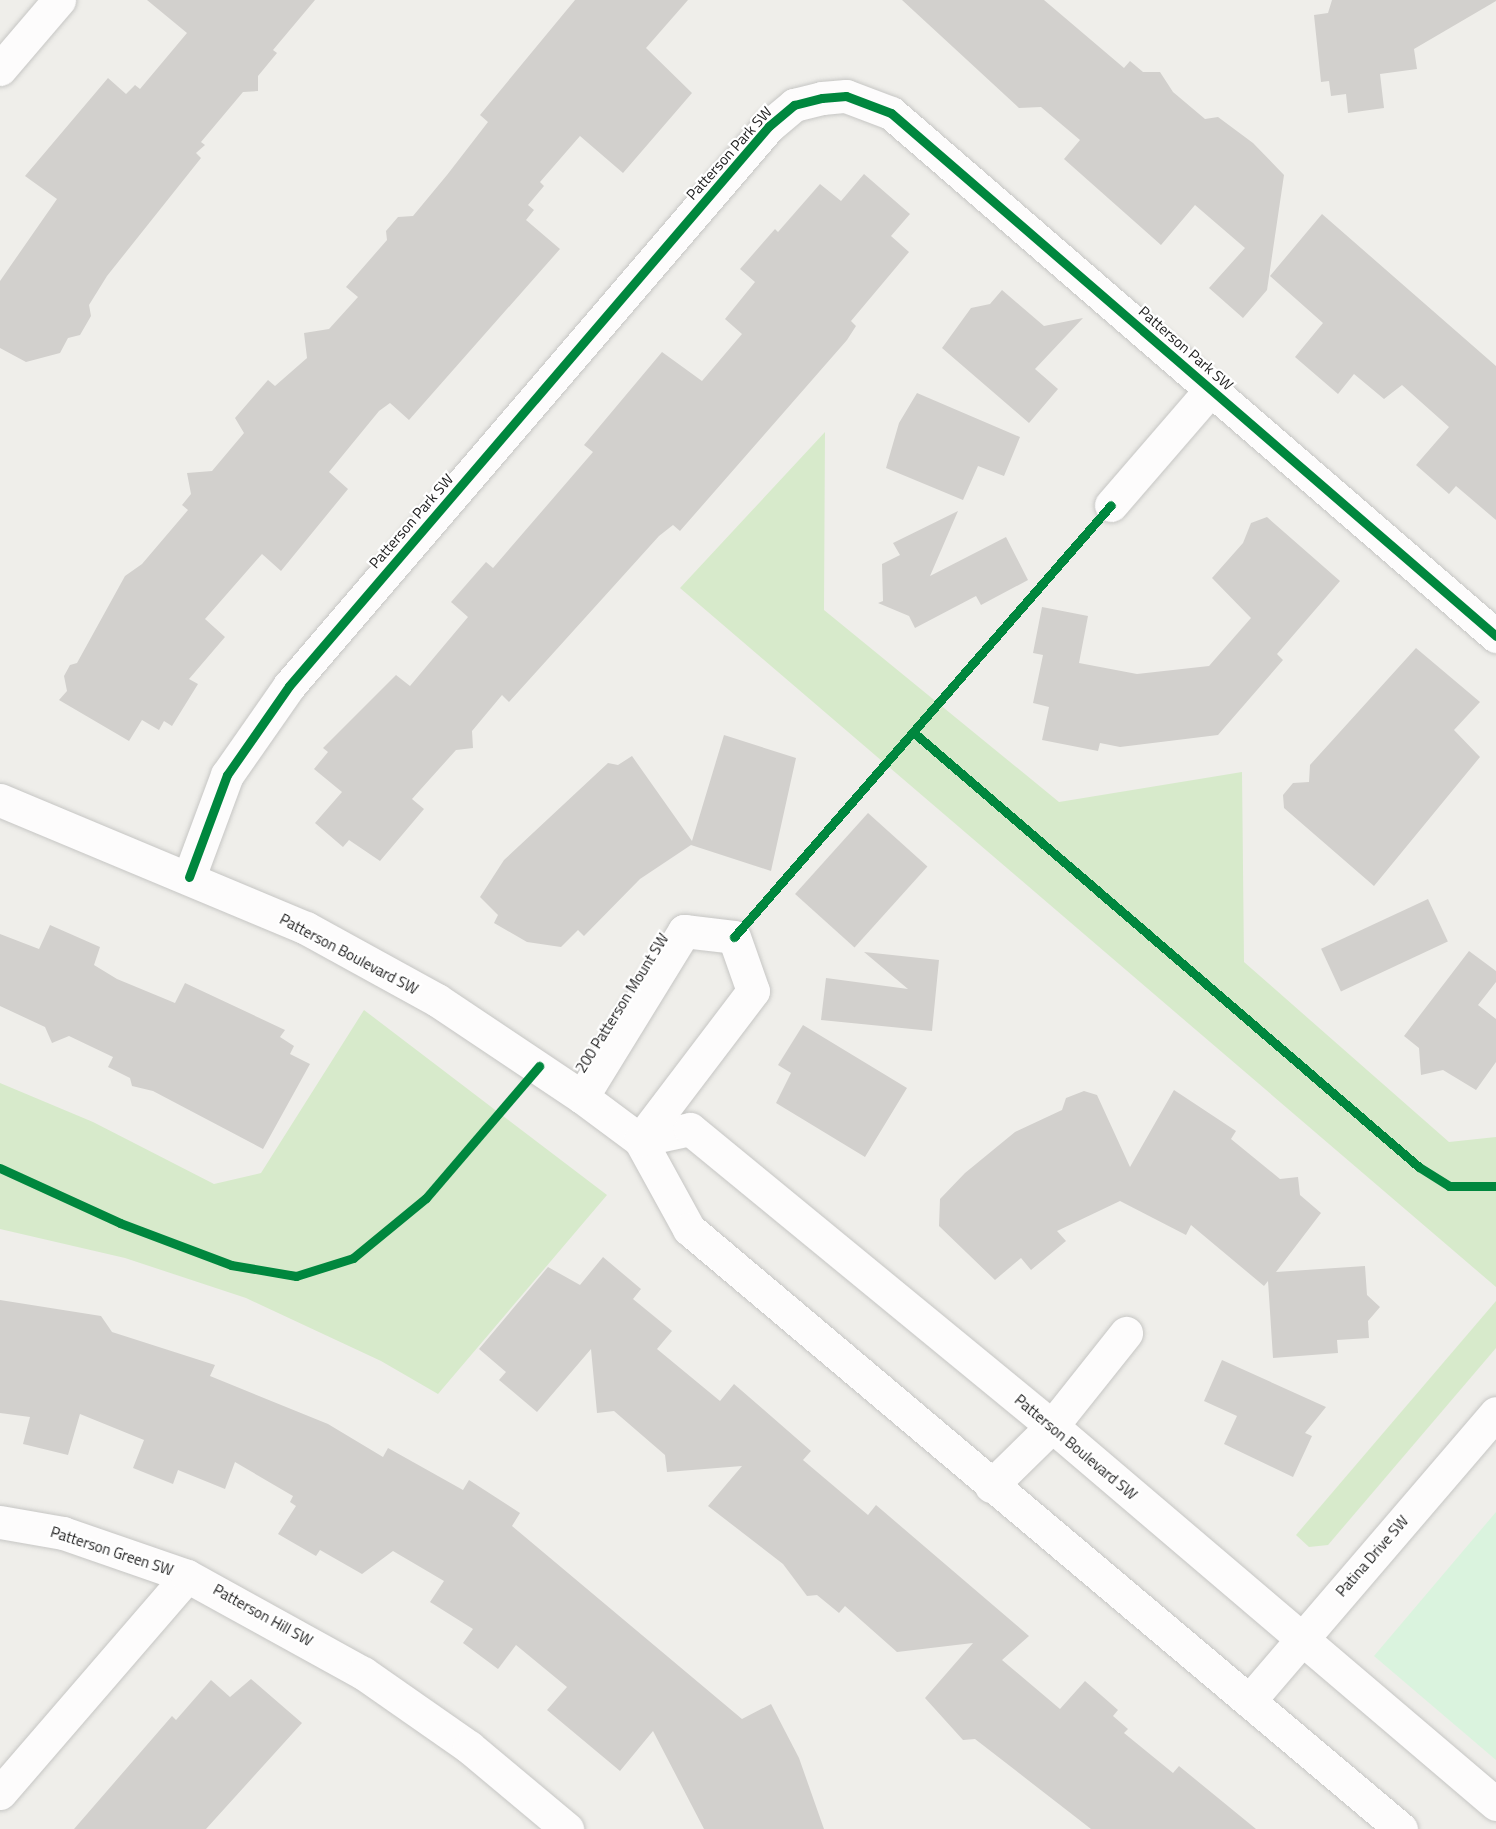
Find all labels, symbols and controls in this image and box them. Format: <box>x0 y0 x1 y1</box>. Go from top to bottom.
street label: Patterson Park SW <box>682 103 776 203</box>
street label: Patterson Park SW <box>1135 302 1237 394</box>
street label: Patterson Park SW <box>365 470 457 572</box>
street label: Patterson Boulevard SW <box>277 910 421 998</box>
street label: 200 Patterson Mount SW <box>572 930 672 1076</box>
street label: Patterson Boulevard SW <box>1011 1391 1141 1503</box>
street label: Patina Drive SW <box>1332 1512 1412 1600</box>
street label: Patterson Green SW <box>48 1523 176 1579</box>
street label: Patterson Hill SW <box>210 1580 316 1650</box>

